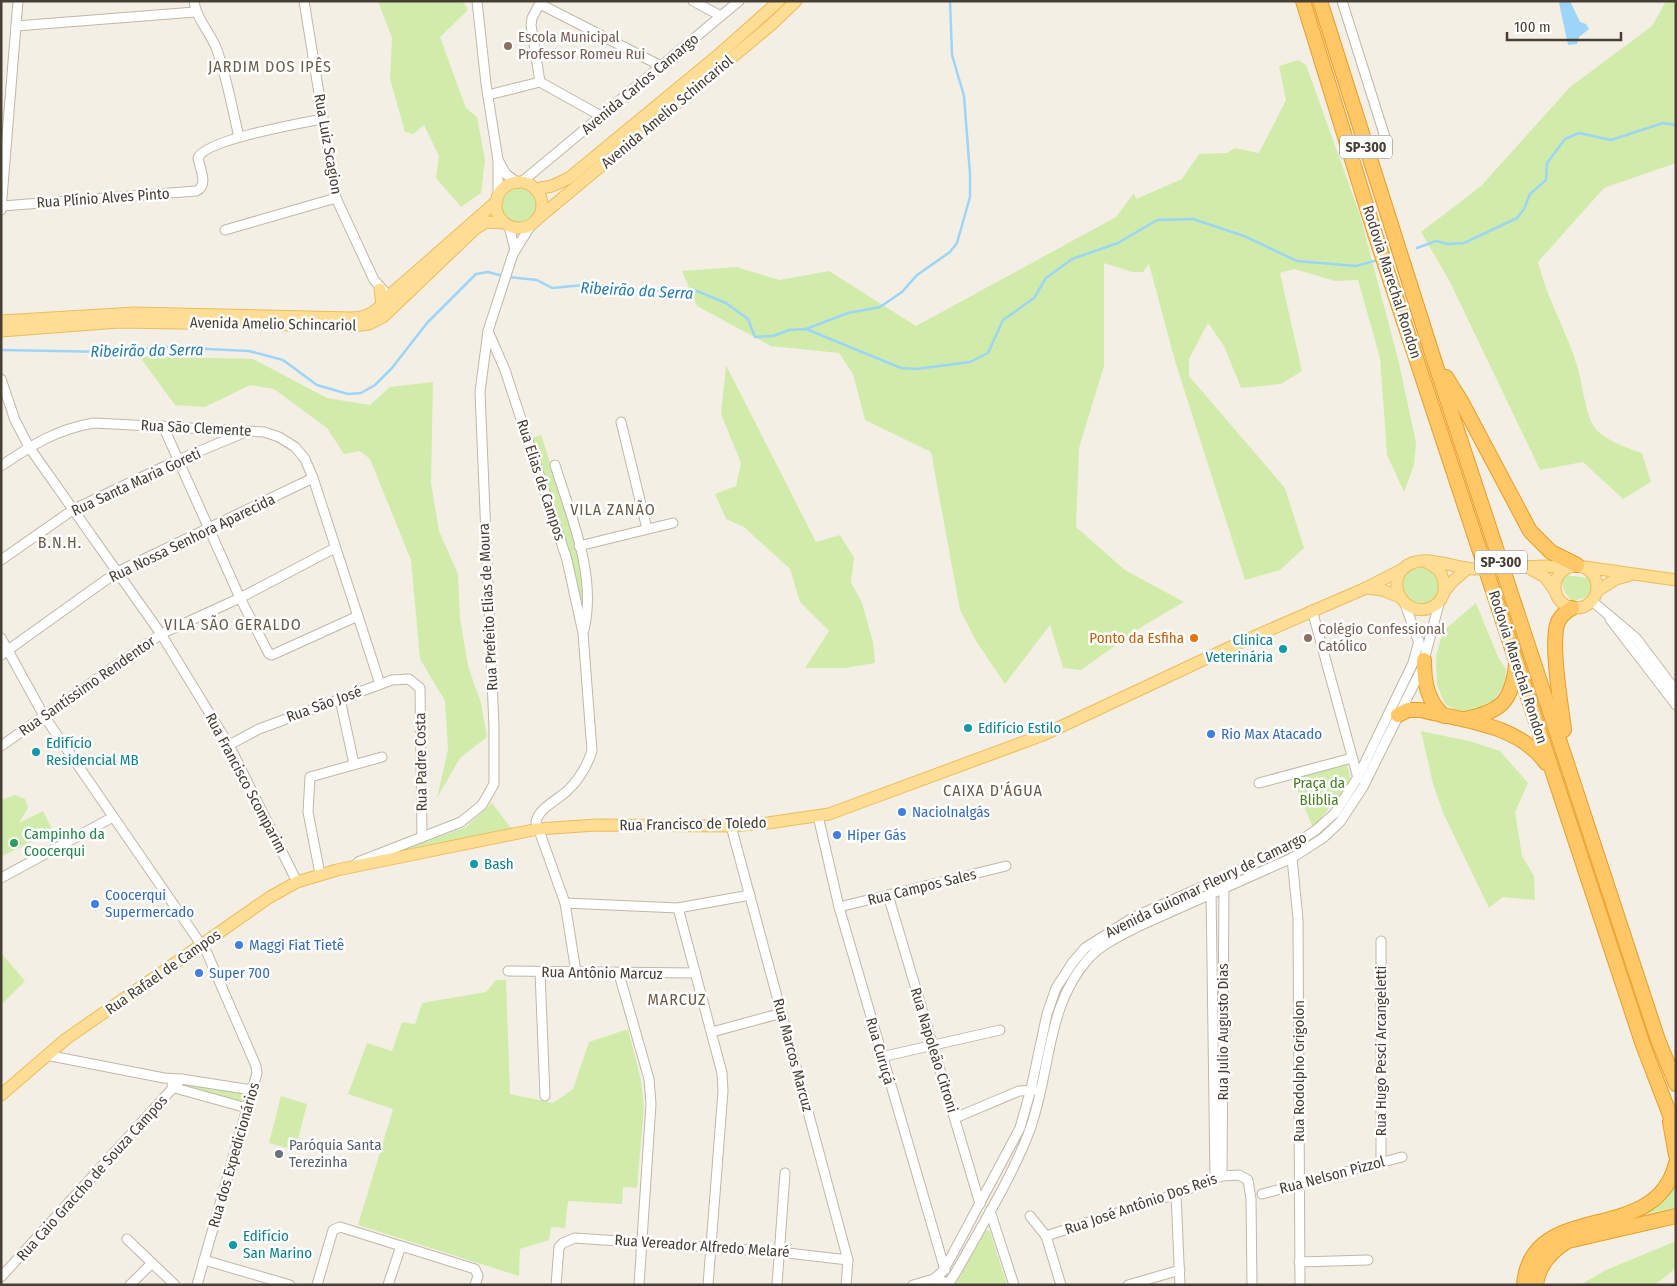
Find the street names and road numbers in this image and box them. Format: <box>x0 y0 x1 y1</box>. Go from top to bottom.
street label: Avenida Carlos Camargo <box>578 30 702 138</box>
street label: Avenida Amelio Schincariol <box>597 52 737 172</box>
street label: Rua Luiz Scagion <box>310 92 346 196</box>
road number: SP-300 <box>1340 136 1392 158</box>
street label: Rua Plínio Alves Pinto <box>36 184 170 212</box>
street label: Rodovia Marechal Rondon <box>1359 203 1425 361</box>
street label: Avenida Amelio Schincariol <box>190 314 356 334</box>
street label: Rua São Clemente <box>140 416 252 440</box>
street label: Rua Elias de Campos <box>513 417 569 543</box>
street label: Rua Santa Maria Goreti <box>68 444 204 520</box>
street label: Rua Nossa Senhora Aparecida <box>106 490 278 586</box>
street label: Rua Prefeito Elias de Moura <box>475 523 501 691</box>
road number: SP-300 <box>1475 550 1527 574</box>
street label: Rodovia Marechal Rondon <box>1485 588 1551 746</box>
street label: Rua Santíssimo Rendentor <box>15 632 159 740</box>
street label: Rua São José <box>284 682 364 726</box>
street label: Rua Francisco Scomparim <box>201 710 291 856</box>
street label: Rua Padre Costa <box>411 712 431 812</box>
street label: Rua Francisco de Toledo <box>619 814 767 834</box>
street label: Avenida Guiomar Fleury de Camargo <box>1102 828 1310 942</box>
street label: Rua Campos Sales <box>866 865 978 909</box>
street label: Rua Rafael de Campos <box>102 926 224 1018</box>
street label: Rua Antônio Marcuz <box>541 963 663 983</box>
street label: Rua Julio Augusto Dias <box>1214 963 1232 1101</box>
street label: Rua Hugo Pesci Arcangeletti <box>1372 966 1390 1136</box>
street label: Rua Napoleão Citroni <box>906 985 962 1115</box>
street label: Rua Marcos Marcuz <box>769 996 817 1114</box>
street label: Rua Rodolpho Grigolon <box>1290 1000 1308 1142</box>
street label: Rua Curuçá <box>862 1015 898 1087</box>
street label: Rua dos Expedicionários <box>205 1080 263 1230</box>
street label: Rua Caio Graccho de Souza Campos <box>13 1091 171 1265</box>
street label: Rua Nelson Pizzol <box>1277 1152 1387 1198</box>
street label: Rua José Antônio Dos Reis <box>1063 1169 1219 1239</box>
street label: Rua Vereador Alfredo Melaré <box>614 1231 790 1261</box>

